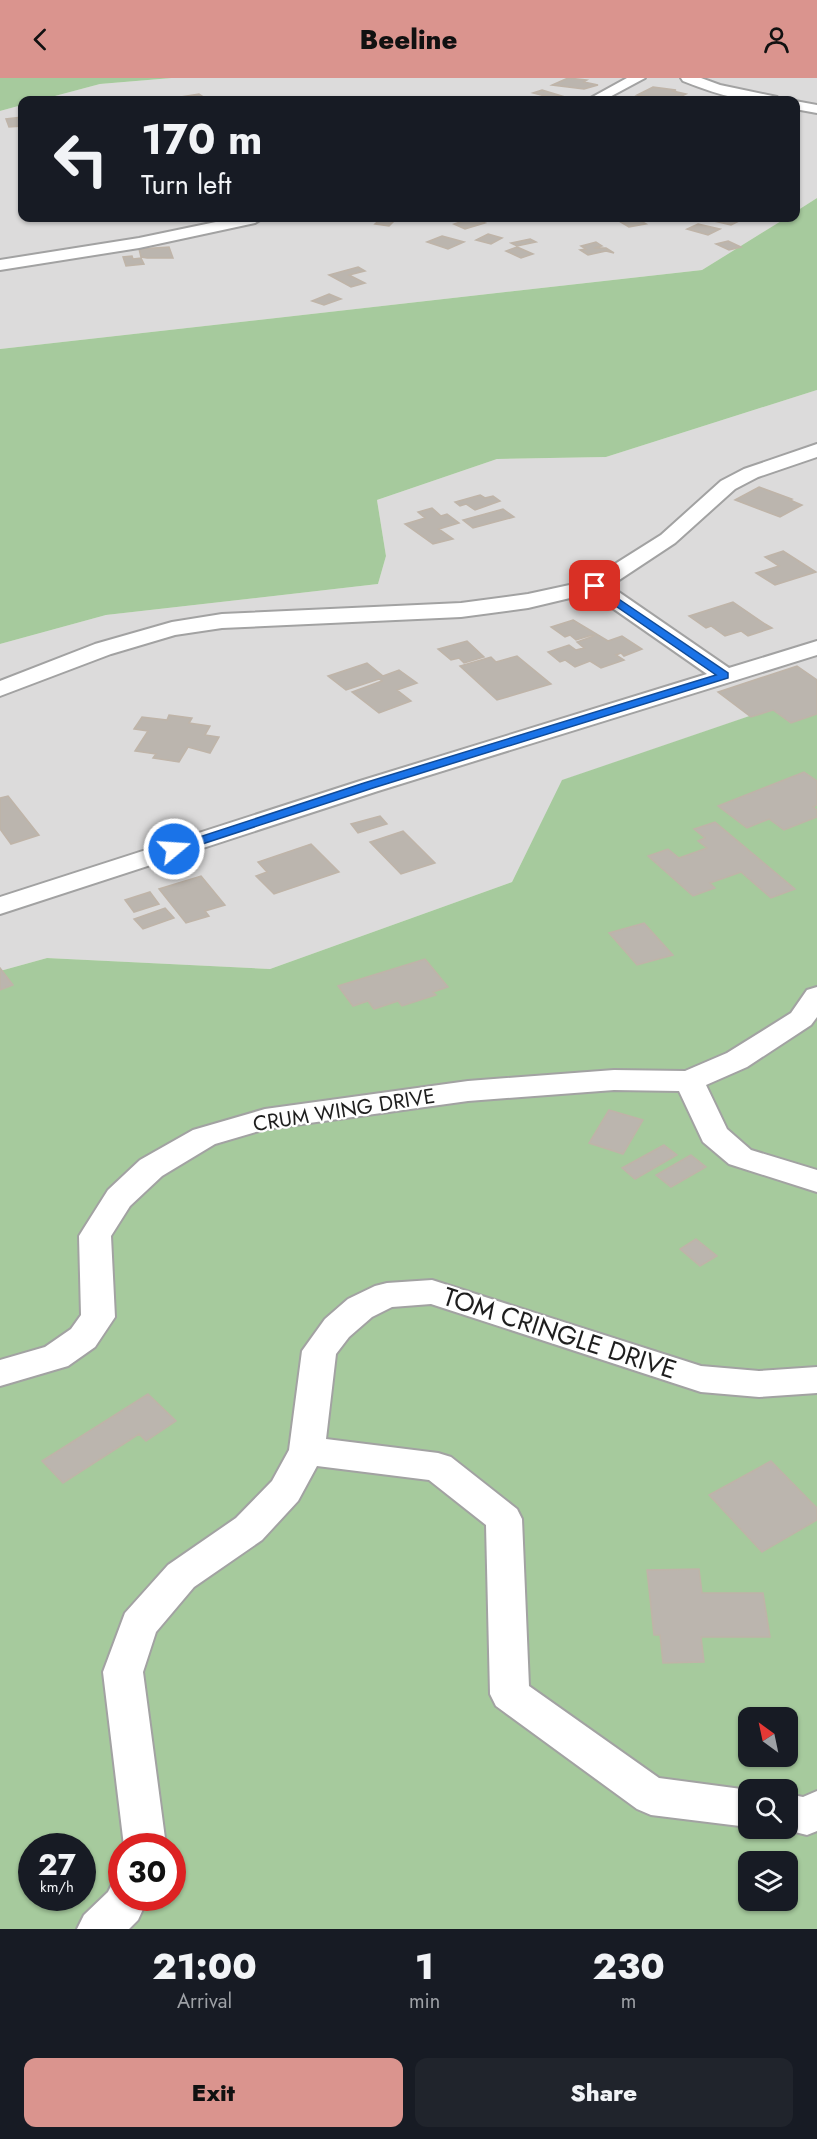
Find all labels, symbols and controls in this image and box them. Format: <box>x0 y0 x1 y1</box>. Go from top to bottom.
text: Beeline <box>360 20 457 59</box>
icon: back <box>24 23 57 56</box>
icon: person <box>760 23 793 56</box>
text: 170 m <box>141 109 263 170</box>
icon: left <box>42 120 120 198</box>
text: Turn left <box>141 165 231 204</box>
pin <box>569 560 620 611</box>
icon: arrive <box>578 569 611 602</box>
position arrow <box>142 817 206 881</box>
street label: CRUM WING DRIVE <box>251 1081 437 1139</box>
street label: TOM CRINGLE DRIVE <box>439 1277 681 1389</box>
north arrow <box>738 1707 798 1767</box>
map controls <box>738 1707 798 1911</box>
button: search <box>738 1779 798 1839</box>
speed limit sign: 30 <box>108 1833 186 1911</box>
text: 27 <box>38 1843 76 1886</box>
button: layers <box>738 1851 798 1911</box>
text: km/h <box>40 1876 74 1898</box>
text: 21:00 <box>152 1940 257 1992</box>
text: 1 <box>415 1940 434 1992</box>
text: 230 <box>593 1940 665 1992</box>
text: Arrival <box>177 1987 232 2016</box>
text: min <box>409 1987 440 2016</box>
text: m <box>621 1987 636 2016</box>
button: Exit <box>24 2058 403 2127</box>
button: Share <box>415 2058 793 2127</box>

